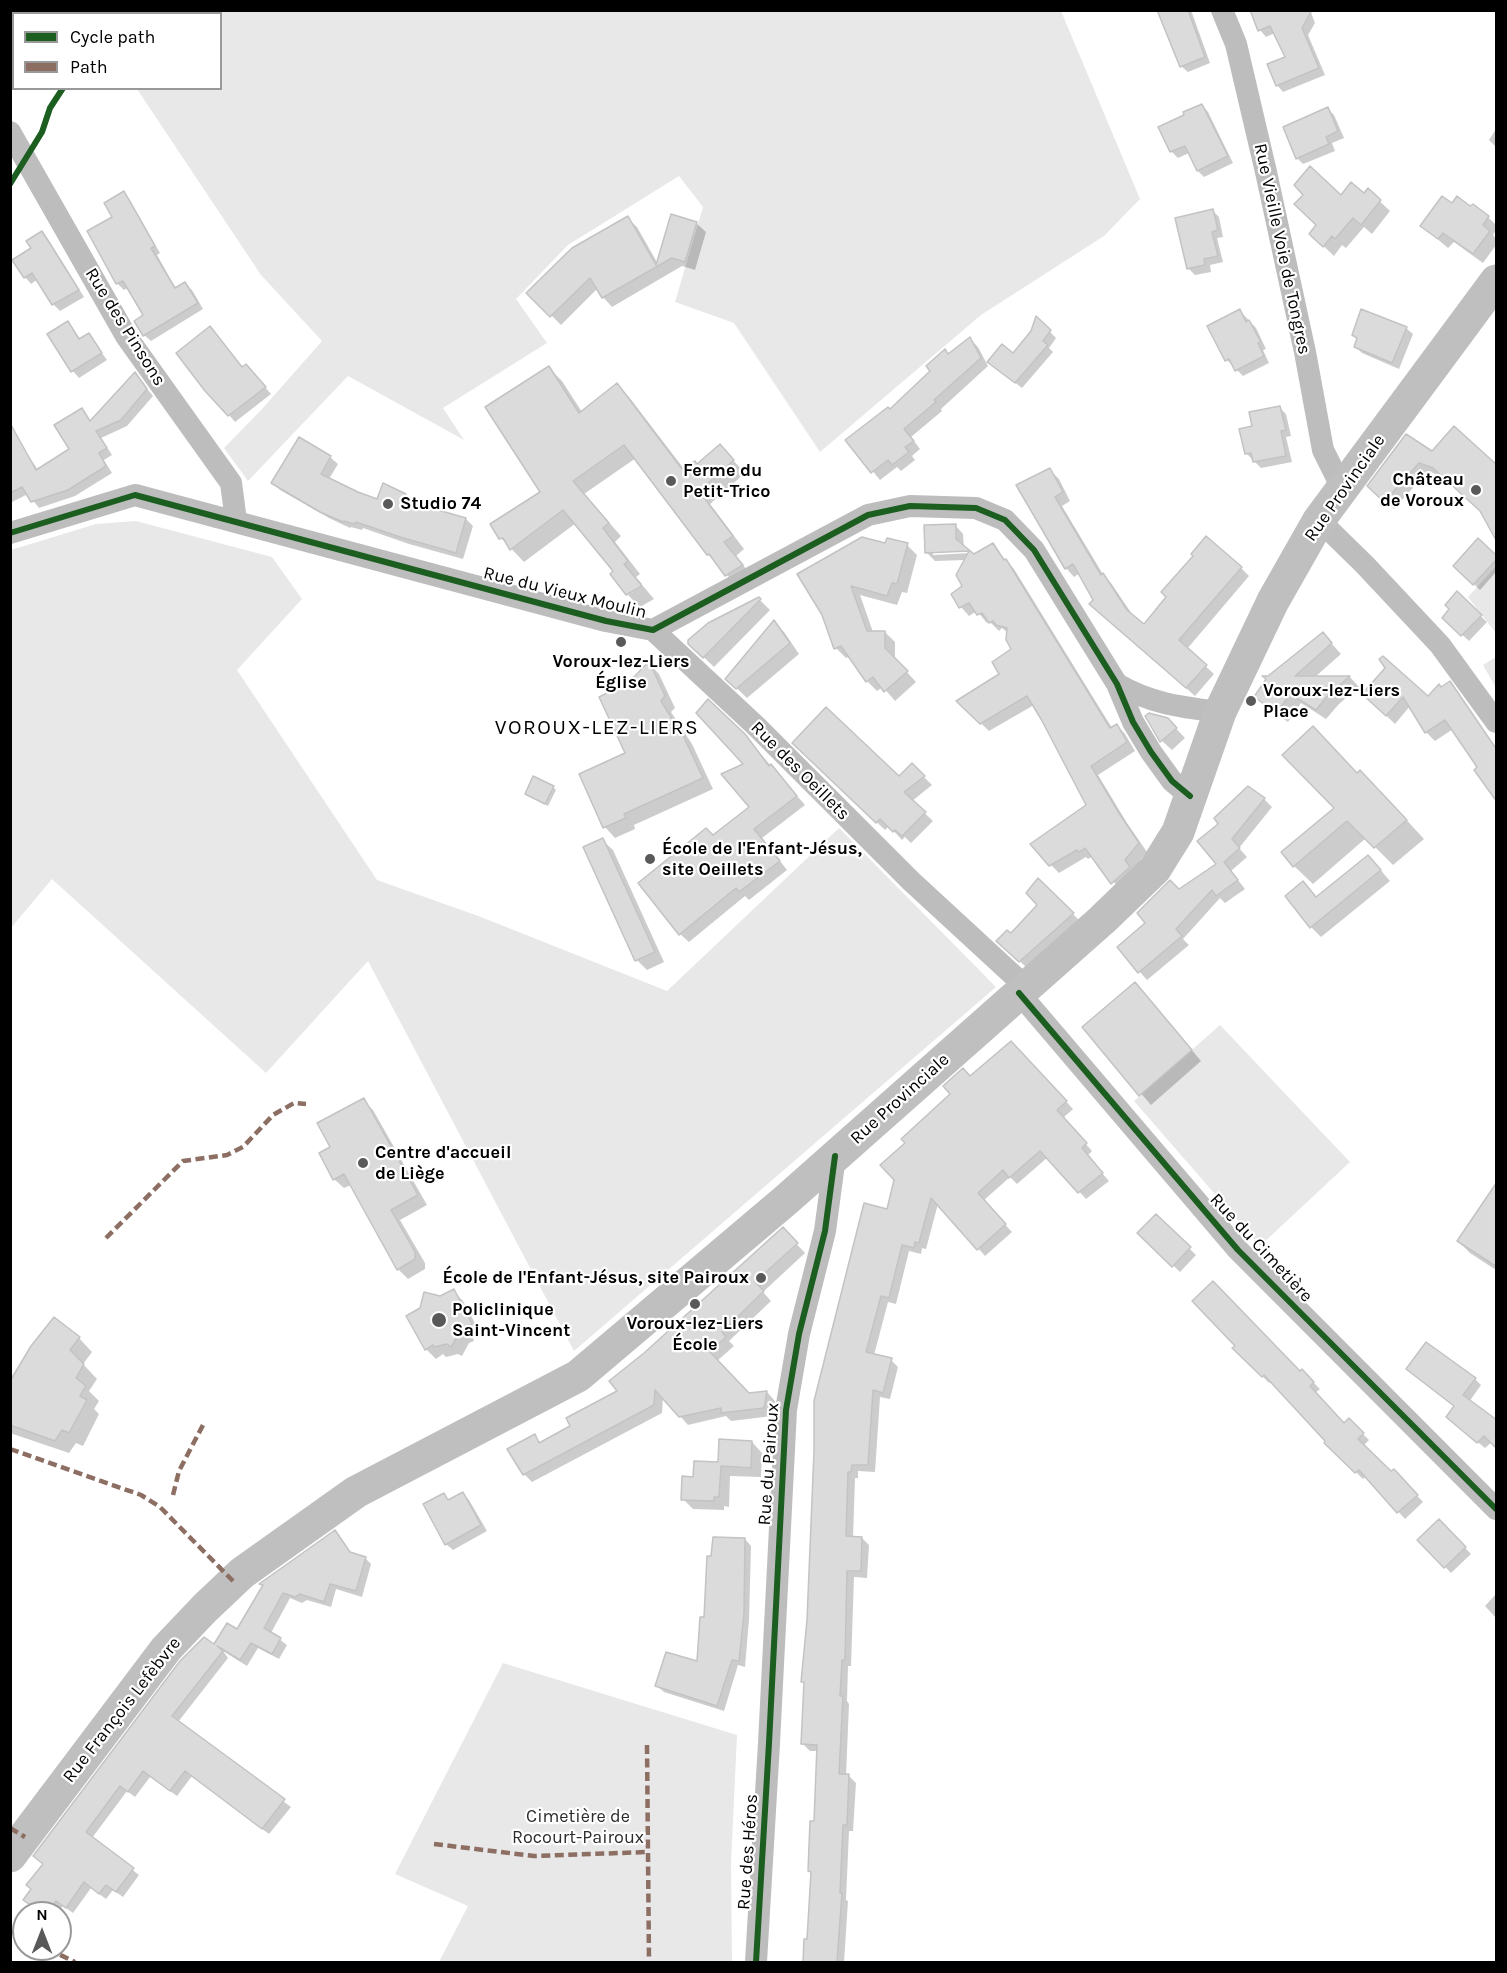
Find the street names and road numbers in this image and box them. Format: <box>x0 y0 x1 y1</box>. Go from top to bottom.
street label: Rue Vieille Voie de Tongres <box>1249 141 1315 357</box>
street label: Rue des Pinsons <box>80 264 170 390</box>
street label: Rue Provinciale <box>1300 430 1390 546</box>
street label: Rue du Vieux Moulin <box>481 562 649 624</box>
street label: Rue des Oeillets <box>746 717 854 825</box>
street label: Rue Provinciale <box>846 1049 954 1149</box>
street label: Rue du Cimetière <box>1205 1189 1317 1307</box>
street label: Rue du Pairoux <box>754 1402 784 1526</box>
street label: Rue François Lefèbvre <box>58 1633 186 1787</box>
street label: Rue des Héros <box>733 1793 763 1911</box>

